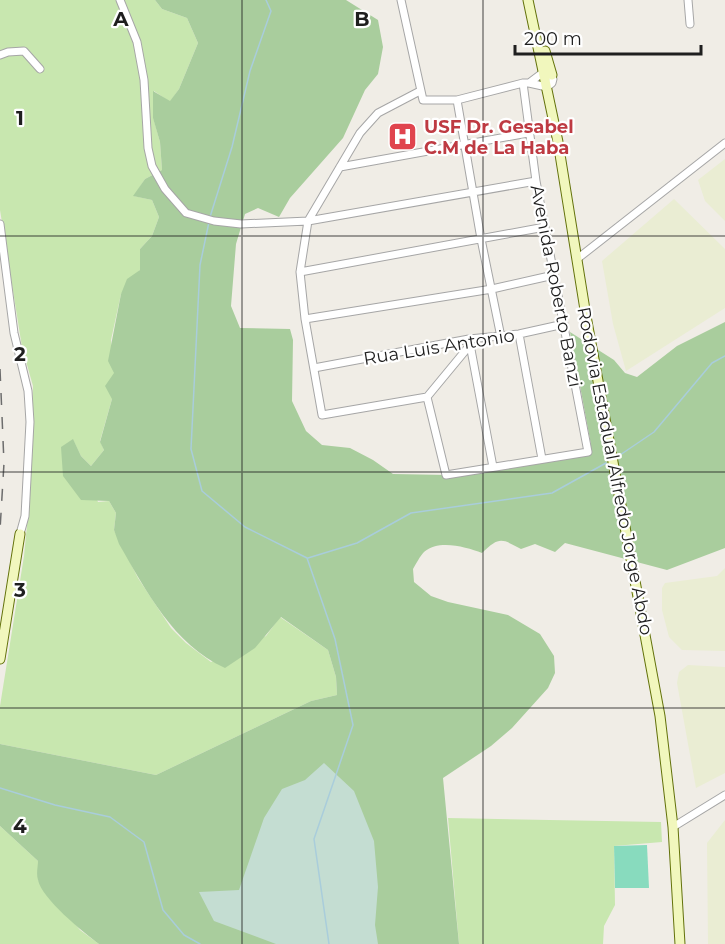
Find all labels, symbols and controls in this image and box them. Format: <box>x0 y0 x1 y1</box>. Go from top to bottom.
text: A <box>112 7 129 31</box>
text: B <box>354 7 370 31</box>
scale bar <box>515 18 701 56</box>
text: 200 m <box>524 28 582 50</box>
text: 1 <box>16 106 24 130</box>
place label: USF Dr. Gesabel C.M de La Haba <box>424 116 574 159</box>
hospital icon: USF Dr. Gesabel C.M de La Haba <box>387 121 419 153</box>
street label: Avenida Roberto Banzi <box>526 183 586 389</box>
street label: Rodovia Estadual Alfredo Jorge Abdo <box>572 305 658 637</box>
street label: Rua Luis Antonio <box>362 324 516 370</box>
text: 2 <box>14 342 26 366</box>
text: 3 <box>13 578 26 602</box>
text: 4 <box>13 814 27 838</box>

